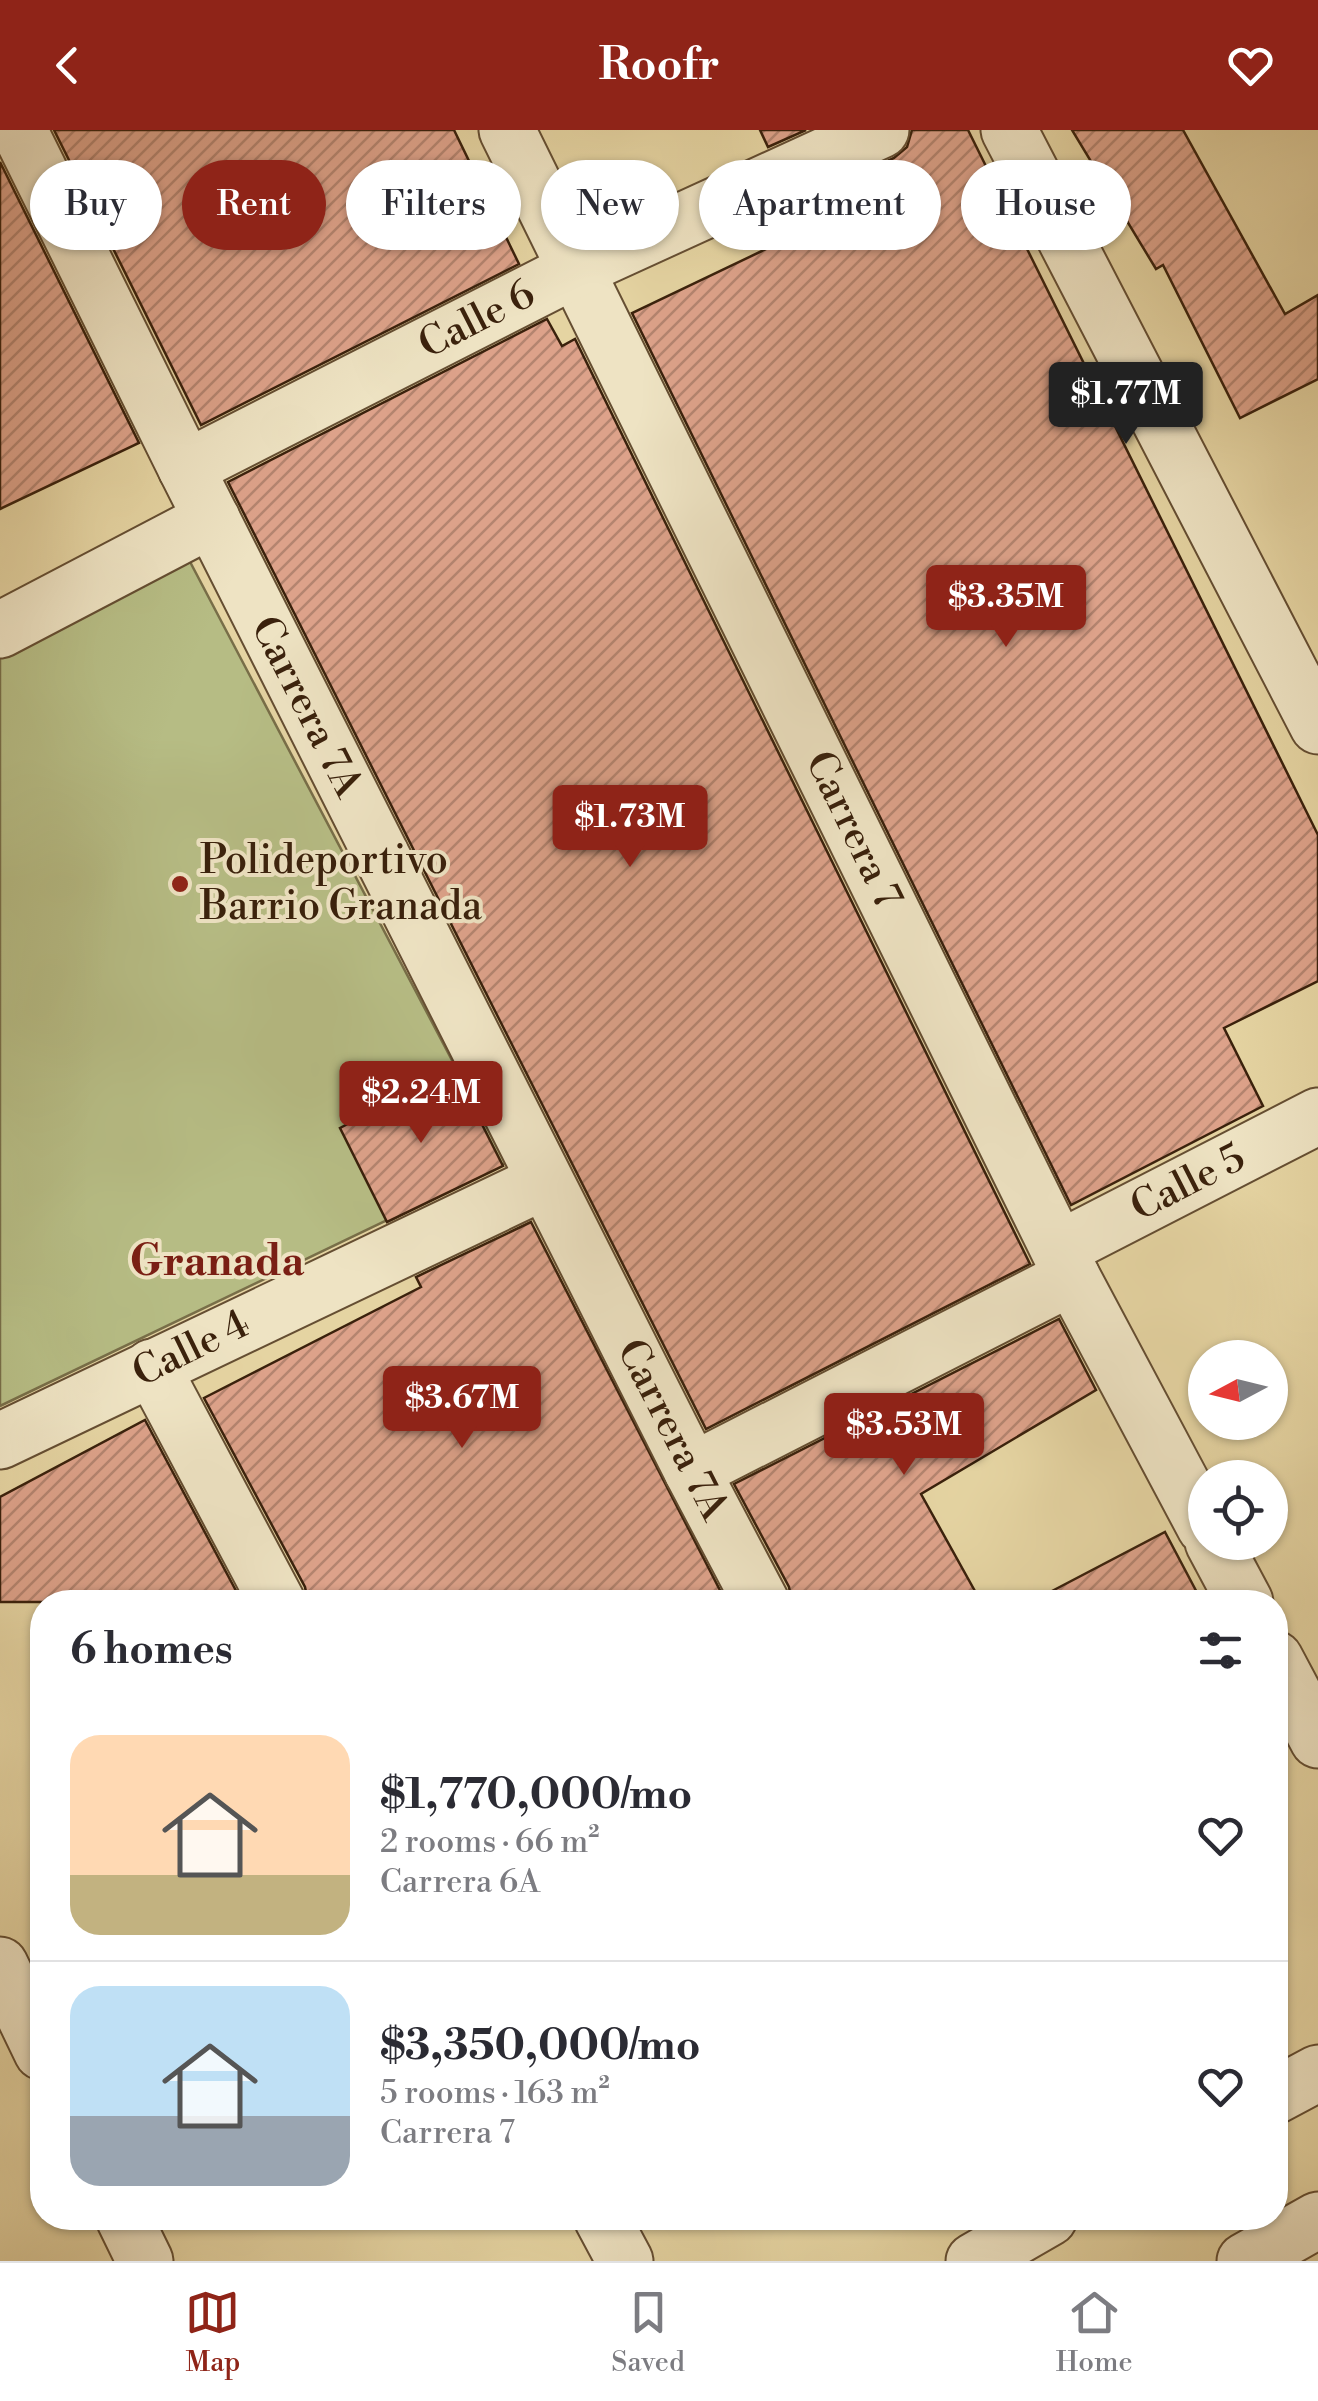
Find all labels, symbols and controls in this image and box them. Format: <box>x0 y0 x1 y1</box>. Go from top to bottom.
text: Roofr <box>598 37 720 94</box>
icon: back <box>40 38 95 93</box>
icon: heart <box>1223 38 1278 93</box>
chip: Buy <box>30 160 162 250</box>
chip: Rent <box>182 160 326 250</box>
chip: Filters <box>346 160 521 250</box>
chip: New <box>541 160 679 250</box>
chip: Apartment <box>699 160 941 250</box>
chip: House <box>961 160 1131 250</box>
street label: Calle 6 <box>410 270 544 370</box>
pin: $1.77M <box>1045 362 1207 447</box>
text: $1.77M <box>1071 374 1181 414</box>
pin: $3.35M <box>925 565 1087 650</box>
text: $3.35M <box>948 577 1064 617</box>
street label: Carrera 7A <box>239 608 374 807</box>
street label: Carrera 7 <box>794 743 912 917</box>
pin: $1.73M <box>549 785 711 870</box>
text: $1.73M <box>575 797 685 837</box>
place label: Polideportivo Barrio Granada <box>199 836 483 932</box>
marker: Polideportivo Barrio Granada <box>169 873 191 895</box>
pin: $2.24M <box>340 1061 502 1146</box>
text: $2.24M <box>361 1073 481 1113</box>
street label: Calle 5 <box>1122 1133 1254 1233</box>
district label: Granada <box>130 1236 305 1289</box>
street label: Calle 4 <box>124 1299 258 1399</box>
street label: Carrera 7A <box>605 1331 740 1530</box>
north arrow <box>1188 1340 1288 1440</box>
map controls <box>1188 1340 1288 1560</box>
pin: $3.67M <box>381 1366 543 1451</box>
text: $3.67M <box>405 1378 519 1418</box>
pin: $3.53M <box>823 1393 985 1478</box>
text: $3.53M <box>846 1405 962 1445</box>
button: locate <box>1188 1460 1288 1560</box>
icon: filters <box>1193 1623 1248 1678</box>
text: 6 homes <box>70 1624 233 1677</box>
text: $1,770,000/mo <box>380 1769 692 1822</box>
icon: home <box>150 1775 270 1895</box>
icon: heart <box>1193 1808 1248 1863</box>
text: 2 rooms · 66 m² <box>380 1822 599 1862</box>
text: Carrera 6A <box>380 1862 540 1902</box>
text: $3,350,000/mo <box>380 2020 701 2073</box>
icon: home <box>150 2026 270 2146</box>
icon: heart <box>1193 2059 1248 2114</box>
text: 5 rooms · 163 m² <box>380 2073 610 2113</box>
text: Carrera 7 <box>380 2113 515 2153</box>
tab: Map <box>185 2285 241 2380</box>
tab: Saved <box>611 2285 685 2380</box>
tab: Home <box>1056 2285 1133 2380</box>

